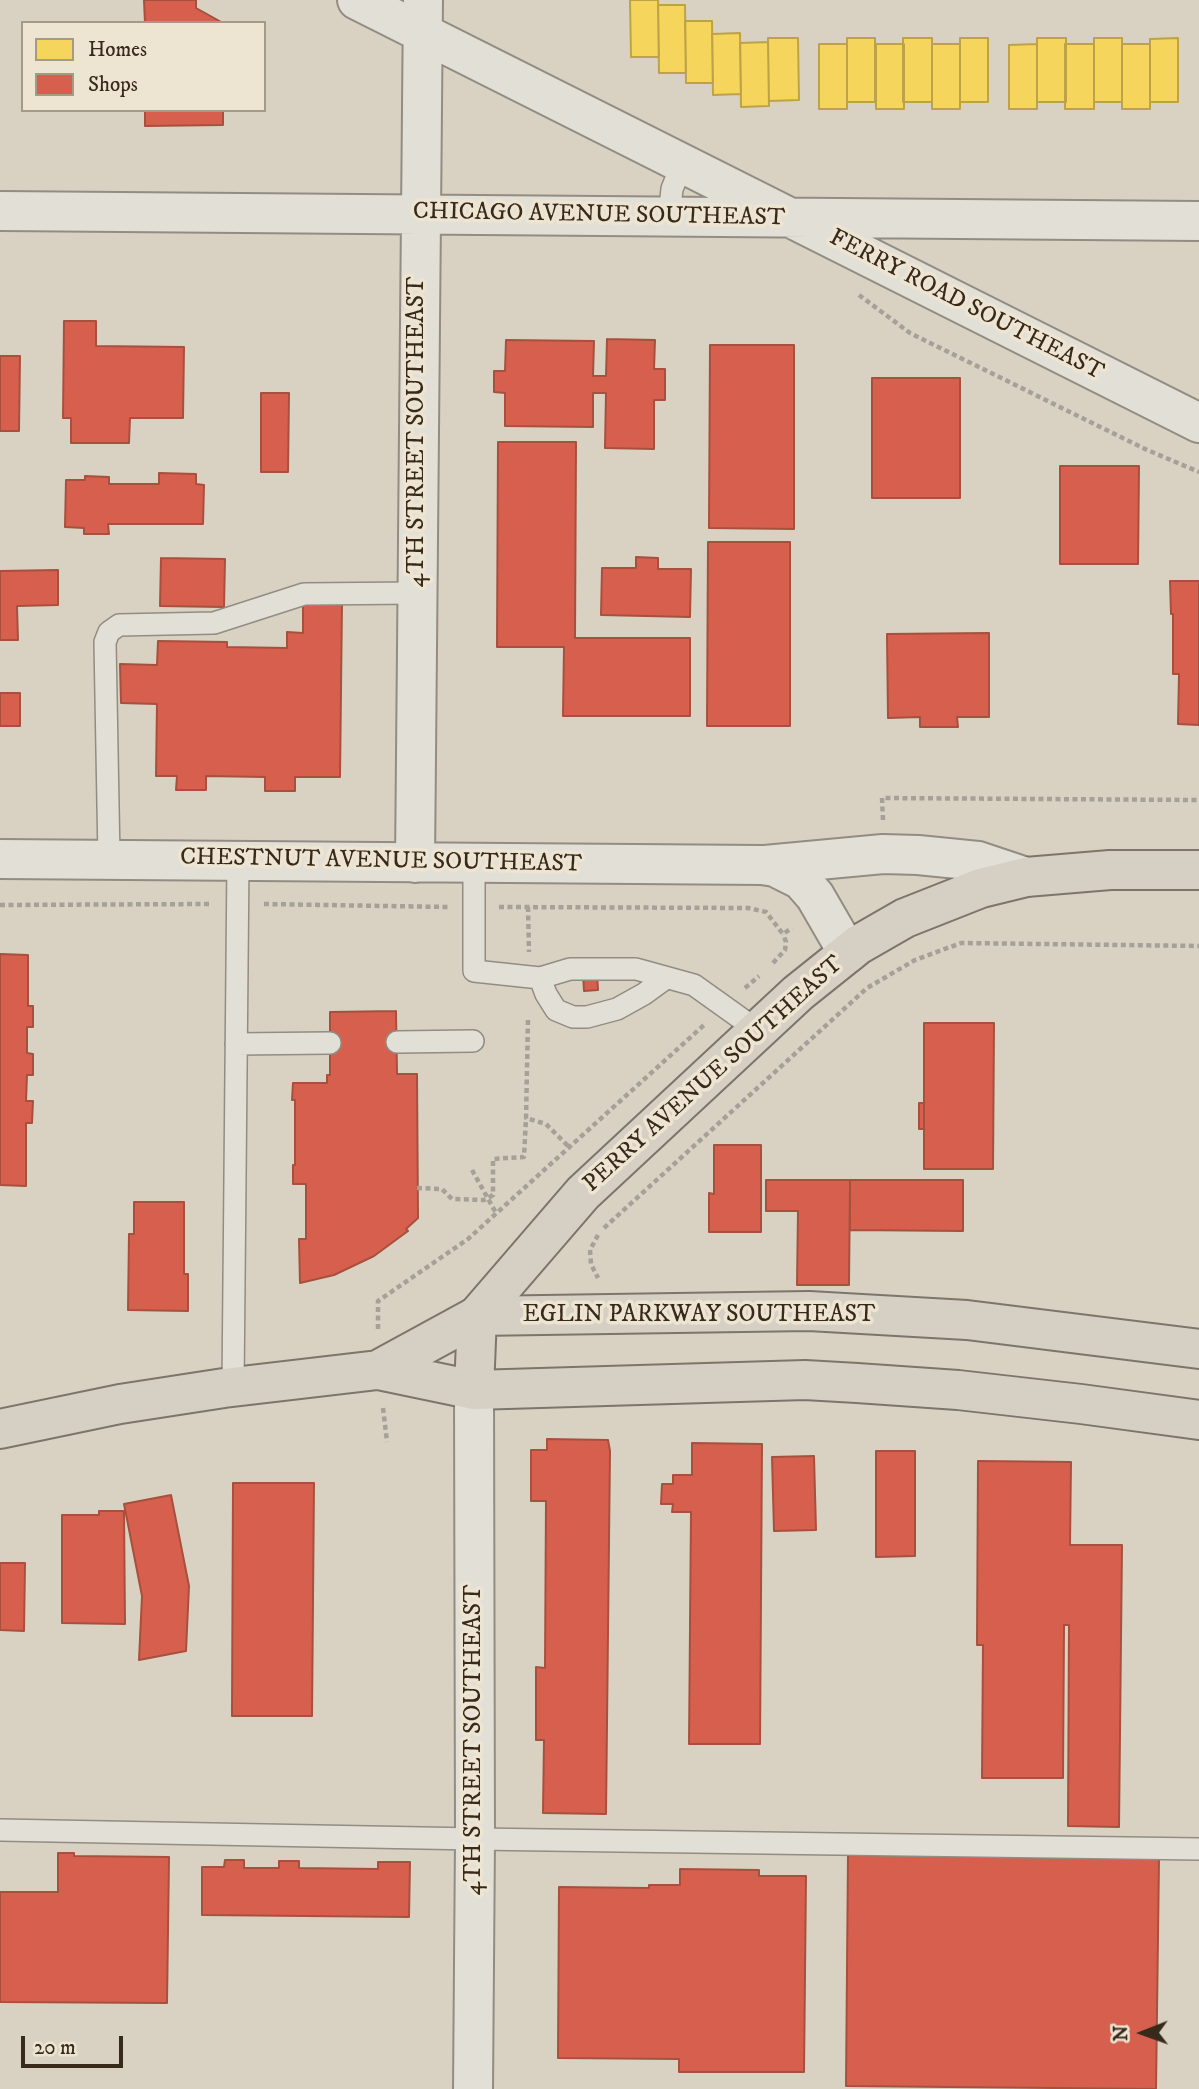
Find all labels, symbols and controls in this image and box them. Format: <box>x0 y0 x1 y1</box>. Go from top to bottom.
legend <box>21 21 266 112</box>
text: Homes <box>88 37 147 63</box>
text: Shops <box>88 72 138 98</box>
street label: CHICAGO AVENUE SOUTHEAST <box>413 198 785 234</box>
street label: FERRY ROAD SOUTHEAST <box>824 224 1108 388</box>
street label: 4TH STREET SOUTHEAST <box>404 277 432 587</box>
street label: CHESTNUT AVENUE SOUTHEAST <box>180 844 582 880</box>
street label: PERRY AVENUE SOUTHEAST <box>578 951 850 1199</box>
street label: EGLIN PARKWAY SOUTHEAST <box>523 1302 875 1330</box>
street label: 4TH STREET SOUTHEAST <box>461 1585 489 1895</box>
north arrow <box>1108 1998 1178 2068</box>
scale bar <box>24 2022 126 2066</box>
text: N <box>1110 2025 1133 2041</box>
text: 20 m <box>34 2035 76 2061</box>

